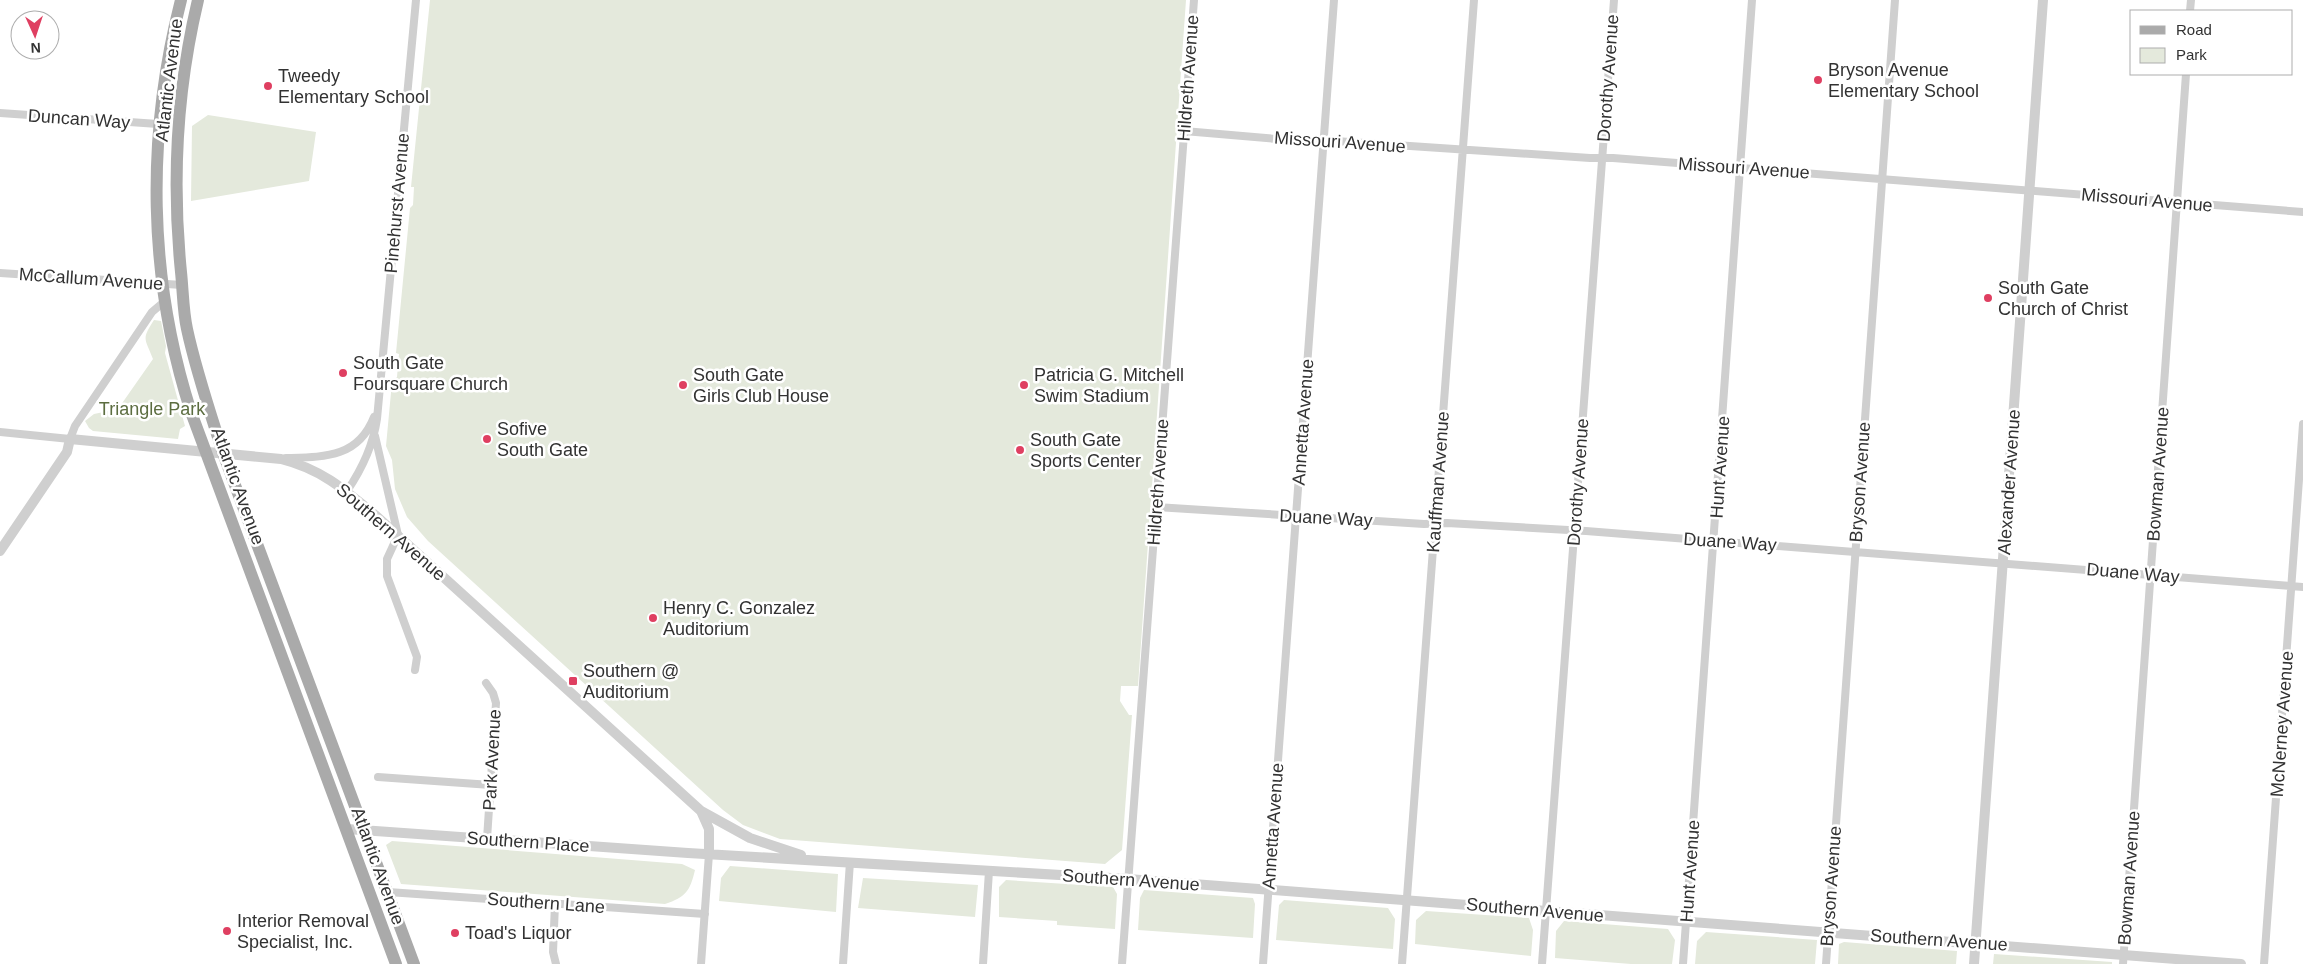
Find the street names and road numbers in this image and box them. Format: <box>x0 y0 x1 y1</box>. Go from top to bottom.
street label: Hildreth Avenue <box>1174 14 1202 142</box>
street label: Dorothy Avenue <box>1594 14 1622 142</box>
street label: Atlantic Avenue <box>152 17 186 143</box>
street label: Duncan Way <box>27 105 131 133</box>
street label: Missouri Avenue <box>1274 127 1406 157</box>
street label: Pinehurst Avenue <box>381 132 413 274</box>
street label: Missouri Avenue <box>1678 153 1810 183</box>
street label: Missouri Avenue <box>2081 184 2213 216</box>
street label: McCallum Avenue <box>18 264 164 294</box>
street label: Annetta Avenue <box>1289 358 1317 486</box>
street label: Bowman Avenue <box>2143 406 2173 542</box>
street label: Alexander Avenue <box>1994 409 2024 555</box>
street label: Kauffman Avenue <box>1423 411 1453 553</box>
street label: Hunt Avenue <box>1706 415 1734 519</box>
street label: Hildreth Avenue <box>1144 418 1172 546</box>
street label: Dorothy Avenue <box>1564 418 1592 546</box>
street label: Bryson Avenue <box>1846 421 1874 543</box>
street label: Atlantic Avenue <box>207 424 269 548</box>
street label: Southern Avenue <box>332 479 450 585</box>
street label: Duane Way <box>1279 506 1373 530</box>
street label: Duane Way <box>1683 529 1777 555</box>
street label: Duane Way <box>2086 559 2180 587</box>
street label: McNerney Avenue <box>2267 650 2297 798</box>
street label: Park Avenue <box>479 709 505 811</box>
street label: Annetta Avenue <box>1259 762 1287 890</box>
street label: Atlantic Avenue <box>347 804 409 928</box>
street label: Bowman Avenue <box>2114 810 2144 946</box>
street label: Hunt Avenue <box>1676 819 1704 923</box>
street label: Bryson Avenue <box>1817 825 1845 947</box>
street label: Southern Place <box>466 828 590 856</box>
street label: Southern Avenue <box>1062 865 1200 895</box>
street label: Southern Lane <box>486 889 606 917</box>
street label: Southern Avenue <box>1465 894 1605 926</box>
street label: Southern Avenue <box>1870 925 2008 955</box>

